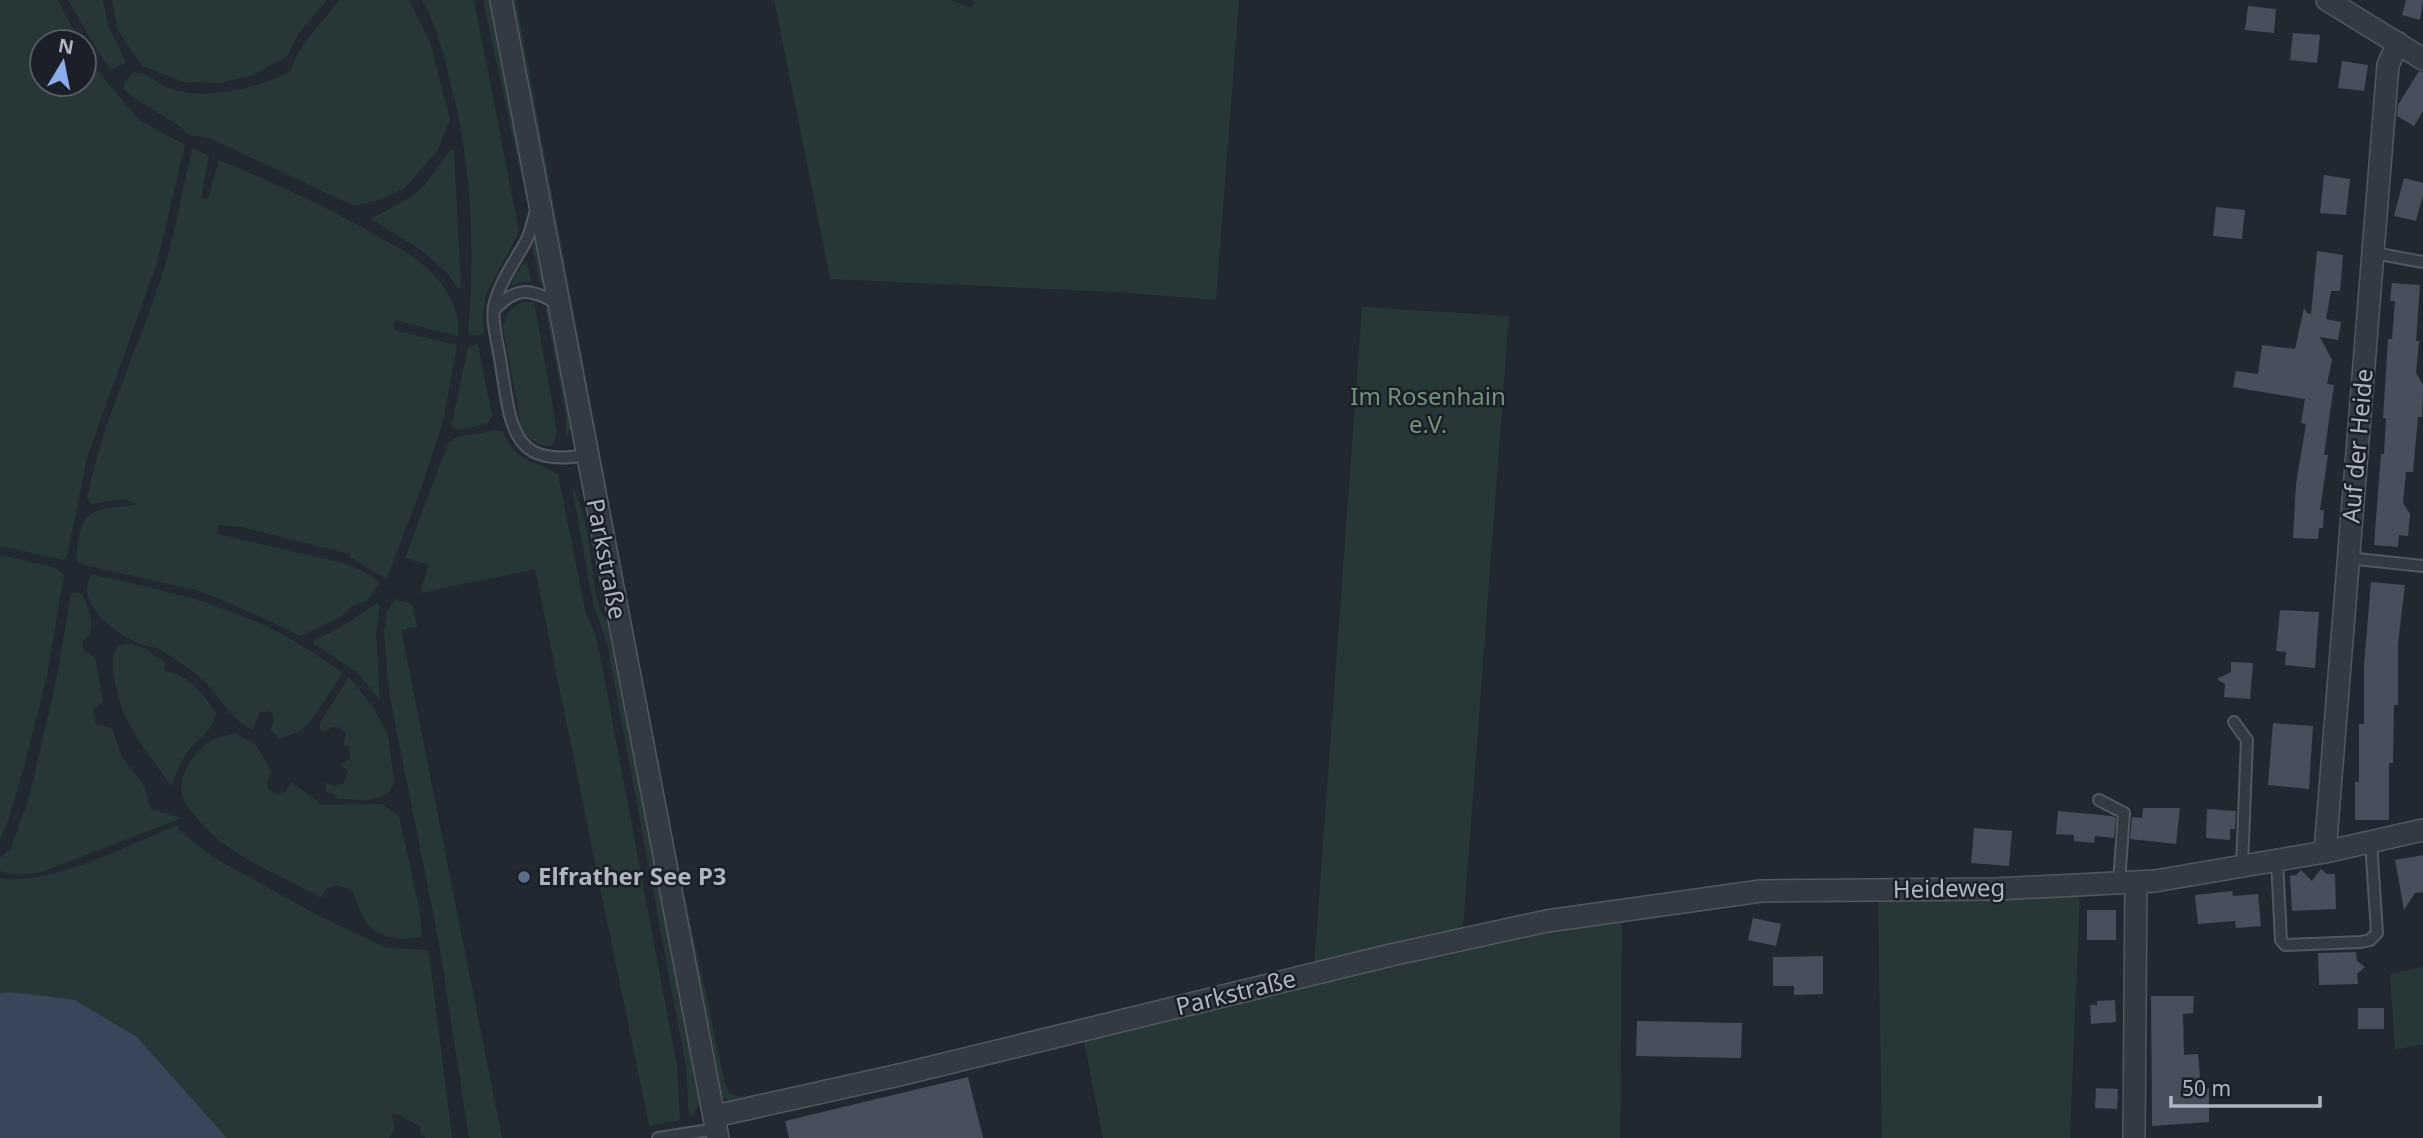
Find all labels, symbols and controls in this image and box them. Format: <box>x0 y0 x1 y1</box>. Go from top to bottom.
north arrow <box>28 28 98 98</box>
text: N <box>56 32 76 60</box>
street label: Auf der Heide <box>2333 367 2380 524</box>
park label: Im Rosenhain e.V. <box>1350 379 1506 440</box>
street label: Parkstraße <box>580 495 635 622</box>
place label: Elfrather See P3 <box>538 859 727 892</box>
marker: Elfrather See P3 <box>516 869 532 885</box>
street label: Heideweg <box>1892 870 2006 905</box>
street label: Parkstraße <box>1172 961 1299 1022</box>
scale bar <box>2171 1064 2320 1108</box>
text: 50 m <box>2182 1074 2231 1102</box>

